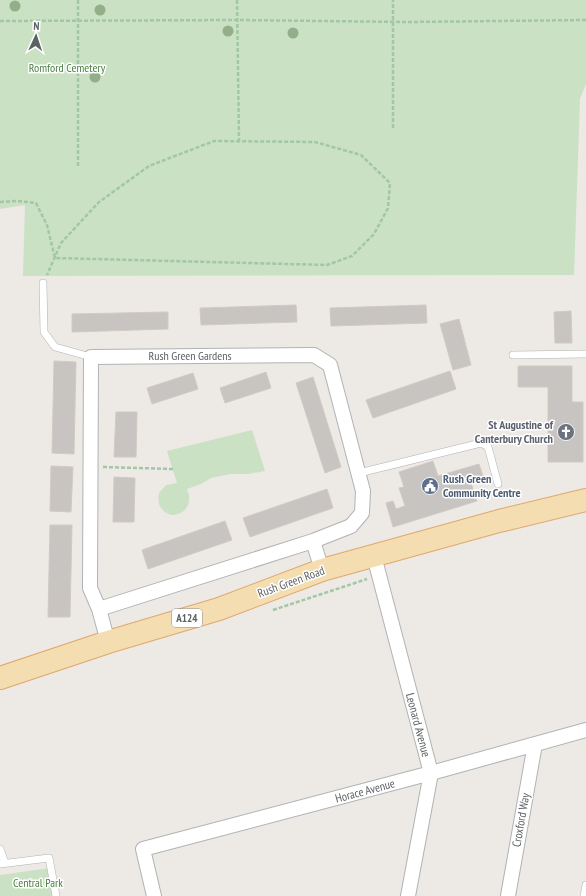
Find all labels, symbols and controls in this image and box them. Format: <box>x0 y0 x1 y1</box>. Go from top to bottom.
north arrow <box>16 16 56 56</box>
text: N <box>33 19 40 33</box>
park label: Romford Cemetery <box>29 60 106 75</box>
street label: Rush Green Gardens <box>148 348 232 363</box>
place label: St Augustine of Canterbury Church <box>475 417 554 446</box>
church icon: St Augustine of Canterbury Church <box>556 422 576 442</box>
place label: Rush Green Community Centre <box>443 471 521 500</box>
public building icon: Rush Green Community Centre <box>420 476 440 496</box>
street label: Rush Green Road <box>255 562 326 601</box>
road number: A124 <box>172 609 202 627</box>
street label: Leonard Avenue <box>403 691 434 759</box>
street label: Horace Avenue <box>333 775 396 806</box>
street label: Croxford Way <box>508 791 533 848</box>
park label: Central Park <box>13 875 63 890</box>

